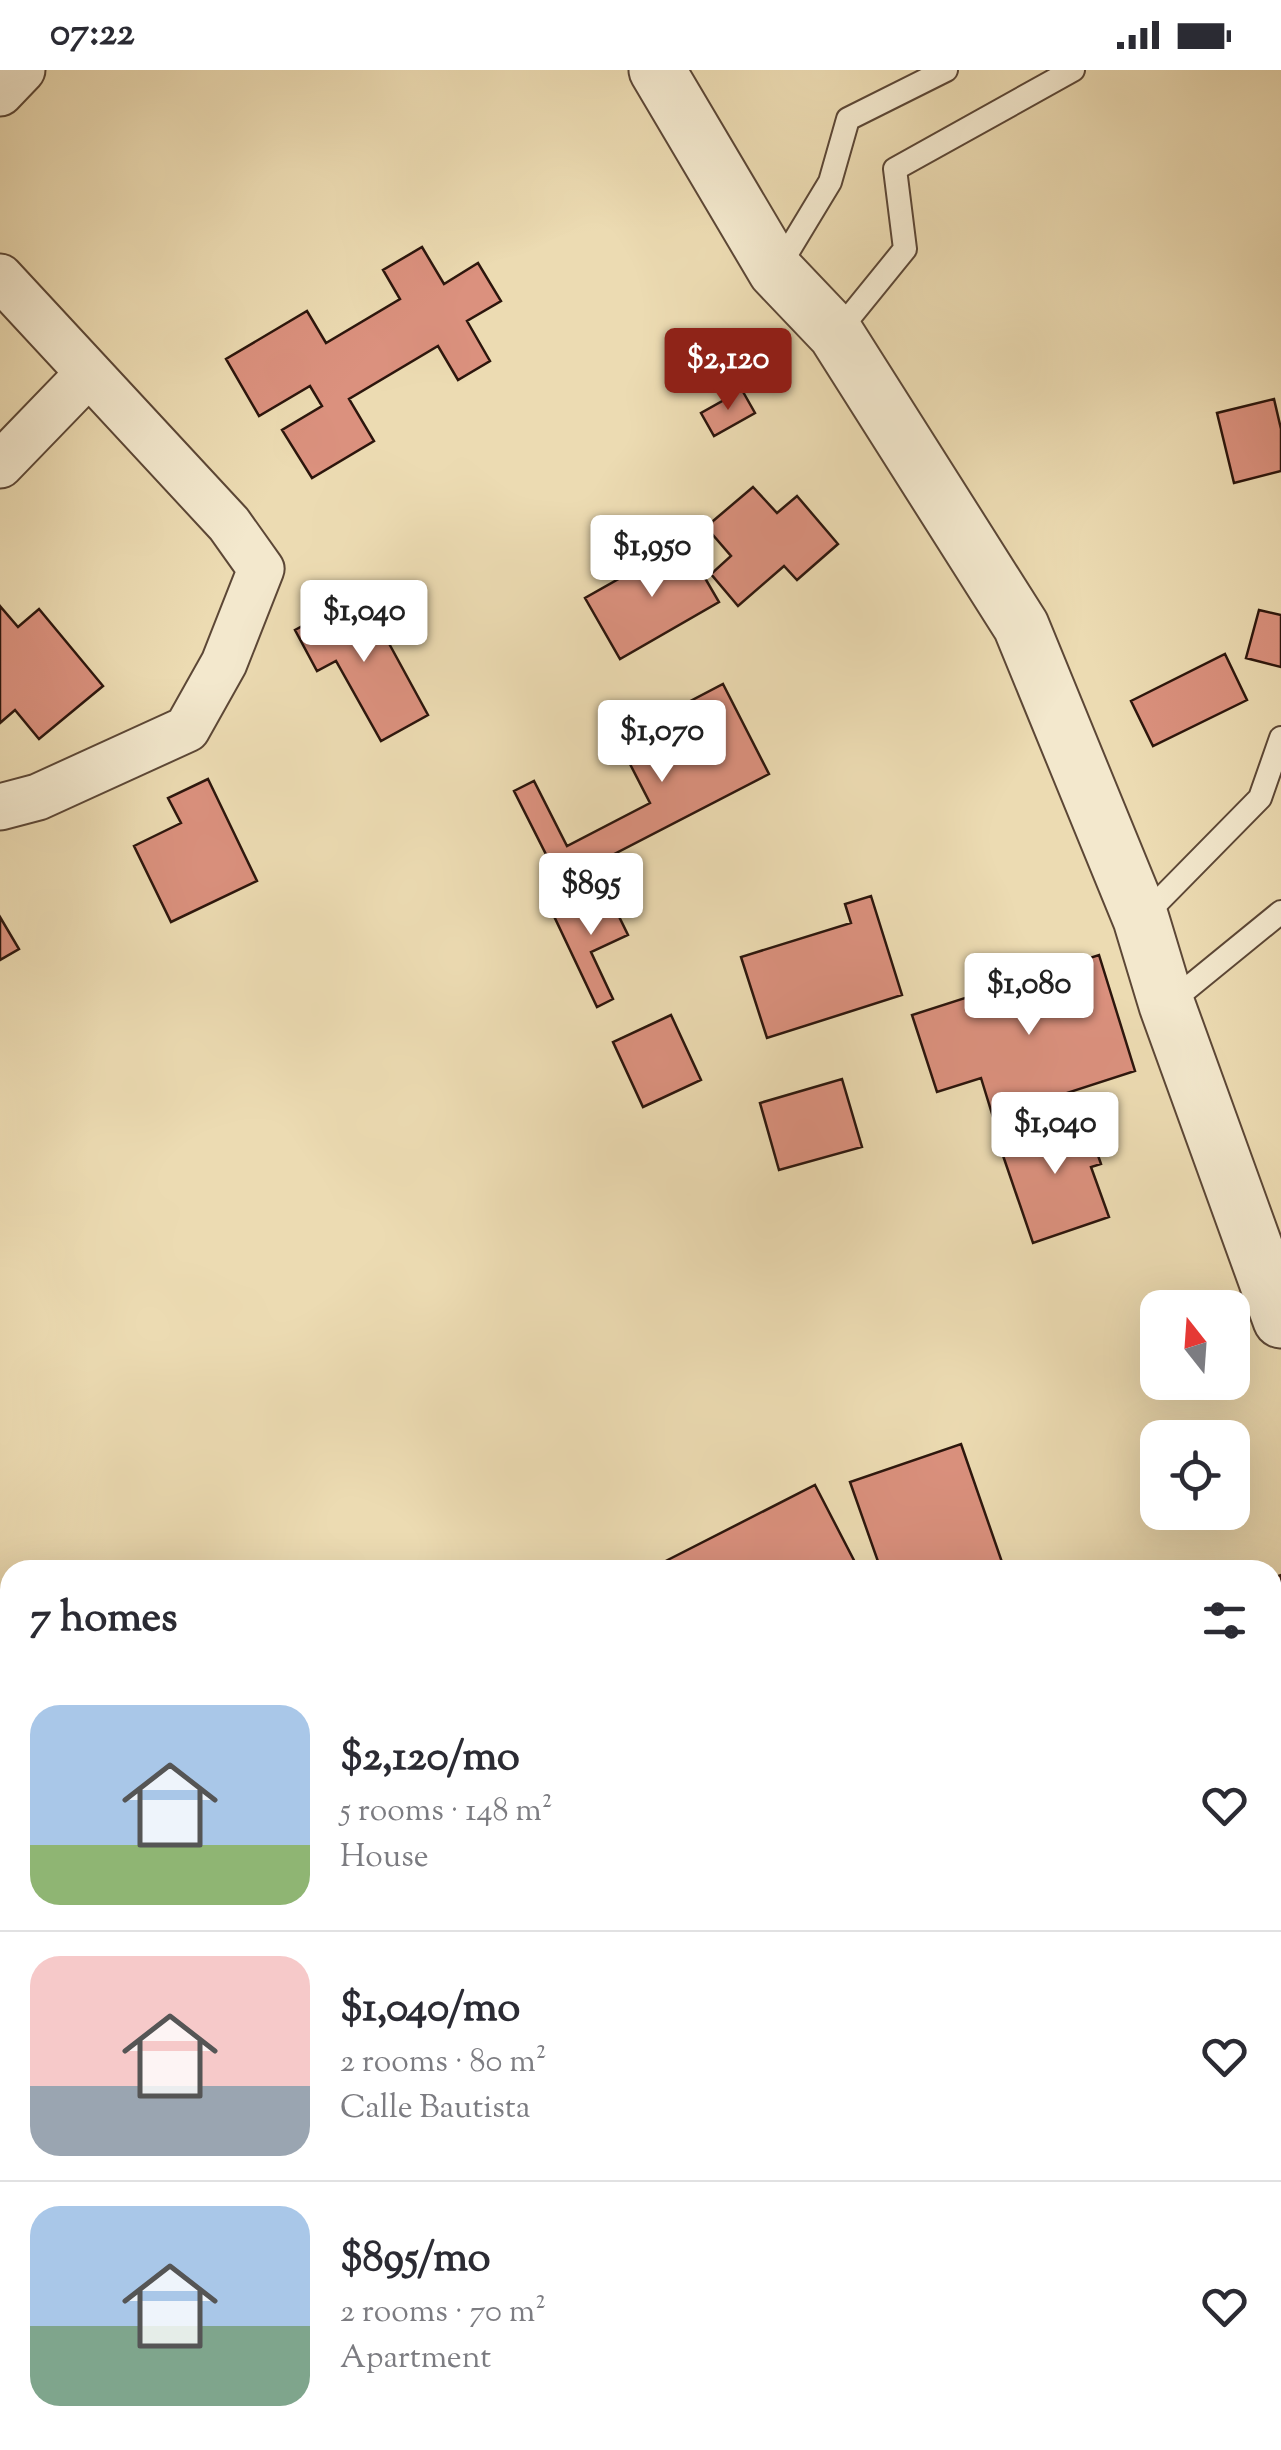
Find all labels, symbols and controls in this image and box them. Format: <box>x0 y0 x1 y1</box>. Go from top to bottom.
text: 07:22 <box>50 8 135 62</box>
pin: $2,120 <box>647 328 809 413</box>
text: $2,120 <box>687 337 769 383</box>
pin: $1,950 <box>571 515 733 600</box>
text: $1,950 <box>612 524 692 570</box>
pin: $1,040 <box>283 580 445 665</box>
text: $1,040 <box>322 589 406 635</box>
pin: $1,070 <box>581 700 743 785</box>
text: $1,070 <box>620 709 704 755</box>
pin: $895 <box>532 853 650 938</box>
text: $895 <box>561 862 621 908</box>
pin: $1,080 <box>948 953 1110 1038</box>
text: $1,080 <box>987 962 1071 1008</box>
pin: $1,040 <box>974 1092 1136 1177</box>
text: $1,040 <box>1013 1101 1097 1147</box>
north arrow <box>1140 1290 1250 1400</box>
map controls <box>1140 1290 1250 1530</box>
button: locate <box>1140 1420 1250 1530</box>
text: 7 homes <box>30 1590 178 1650</box>
icon: filters <box>1197 1593 1252 1648</box>
text: $2,120/mo <box>340 1729 520 1789</box>
icon: home <box>110 1745 230 1865</box>
icon: heart <box>1197 1778 1252 1833</box>
text: 5 rooms · 148 m² <box>340 1789 553 1835</box>
text: House <box>340 1835 429 1881</box>
text: $1,040/mo <box>340 1980 520 2040</box>
icon: home <box>110 1996 230 2116</box>
icon: heart <box>1197 2029 1252 2084</box>
text: 2 rooms · 80 m² <box>340 2040 547 2086</box>
text: Calle Bautista <box>340 2086 531 2132</box>
text: $895/mo <box>340 2230 490 2290</box>
icon: home <box>110 2246 230 2366</box>
icon: heart <box>1197 2279 1252 2334</box>
text: 2 rooms · 70 m² <box>340 2290 546 2336</box>
text: Apartment <box>340 2336 491 2382</box>

